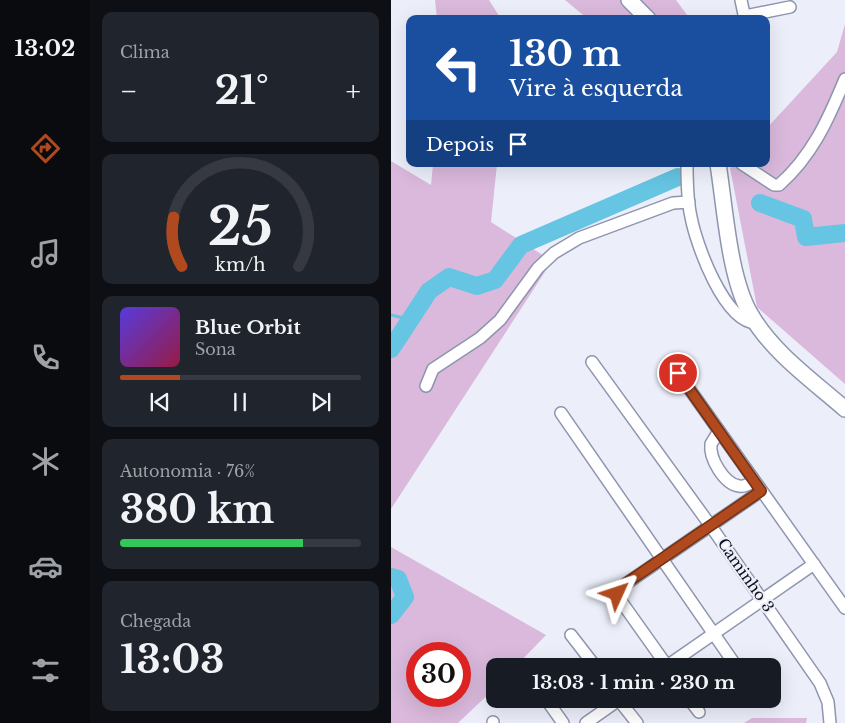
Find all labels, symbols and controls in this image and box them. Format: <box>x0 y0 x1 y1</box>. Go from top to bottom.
text: 130 m <box>509 32 621 75</box>
text: 13:02 <box>15 35 75 62</box>
icon: left <box>426 35 491 100</box>
text: Clima <box>120 42 170 62</box>
text: 21° <box>215 67 269 114</box>
text: − <box>120 74 138 109</box>
text: + <box>346 74 361 109</box>
text: Vire à esquerda <box>509 75 683 102</box>
icon: arrive <box>504 130 532 158</box>
icon: directions <box>28 131 63 166</box>
text: Depois <box>426 133 494 156</box>
text: 25 <box>208 195 273 259</box>
icon: music <box>28 236 63 271</box>
text: km/h <box>215 254 266 276</box>
text: Blue Orbit <box>195 316 301 339</box>
text: Sona <box>195 339 236 359</box>
icon: phone <box>28 340 63 375</box>
pin <box>657 352 699 394</box>
icon: arrive <box>664 359 692 387</box>
icon: previous <box>146 388 174 416</box>
icon: pause <box>226 388 254 416</box>
icon: next <box>307 388 335 416</box>
icon: climate <box>28 444 63 479</box>
text: Autonomia · 76% <box>120 461 255 481</box>
text: 380 km <box>120 486 274 533</box>
street label: Caminho 3 <box>714 535 778 615</box>
icon: car <box>28 549 63 584</box>
position arrow <box>590 567 642 619</box>
text: Chegada <box>120 611 191 631</box>
text: 13:03 <box>120 636 224 683</box>
speed limit sign: 30 <box>406 642 471 707</box>
icon: filters <box>28 653 63 688</box>
text: 13:03 · 1 min · 230 m <box>532 671 735 694</box>

